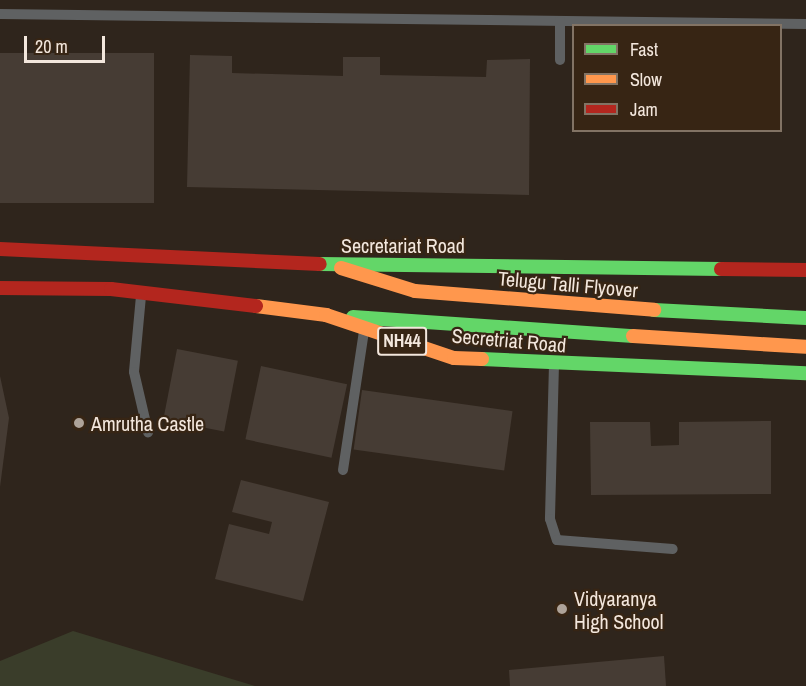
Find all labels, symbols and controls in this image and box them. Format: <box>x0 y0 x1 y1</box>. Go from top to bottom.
scale bar <box>27 24 108 62</box>
legend <box>572 24 782 132</box>
text: 20 m <box>35 34 68 59</box>
text: Fast <box>630 37 658 62</box>
text: Slow <box>630 67 662 92</box>
text: Jam <box>630 97 658 122</box>
street label: Secretariat Road <box>341 233 465 257</box>
street label: Telugu Talli Flyover <box>497 266 639 302</box>
street label: Secretriat Road <box>451 323 567 357</box>
road number: NH44 <box>376 326 428 356</box>
place label: Amrutha Castle <box>91 411 204 435</box>
marker: Amrutha Castle <box>72 416 86 430</box>
place label: Vidyaranya High School <box>574 586 663 633</box>
marker: Vidyaranya High School <box>555 602 569 616</box>

